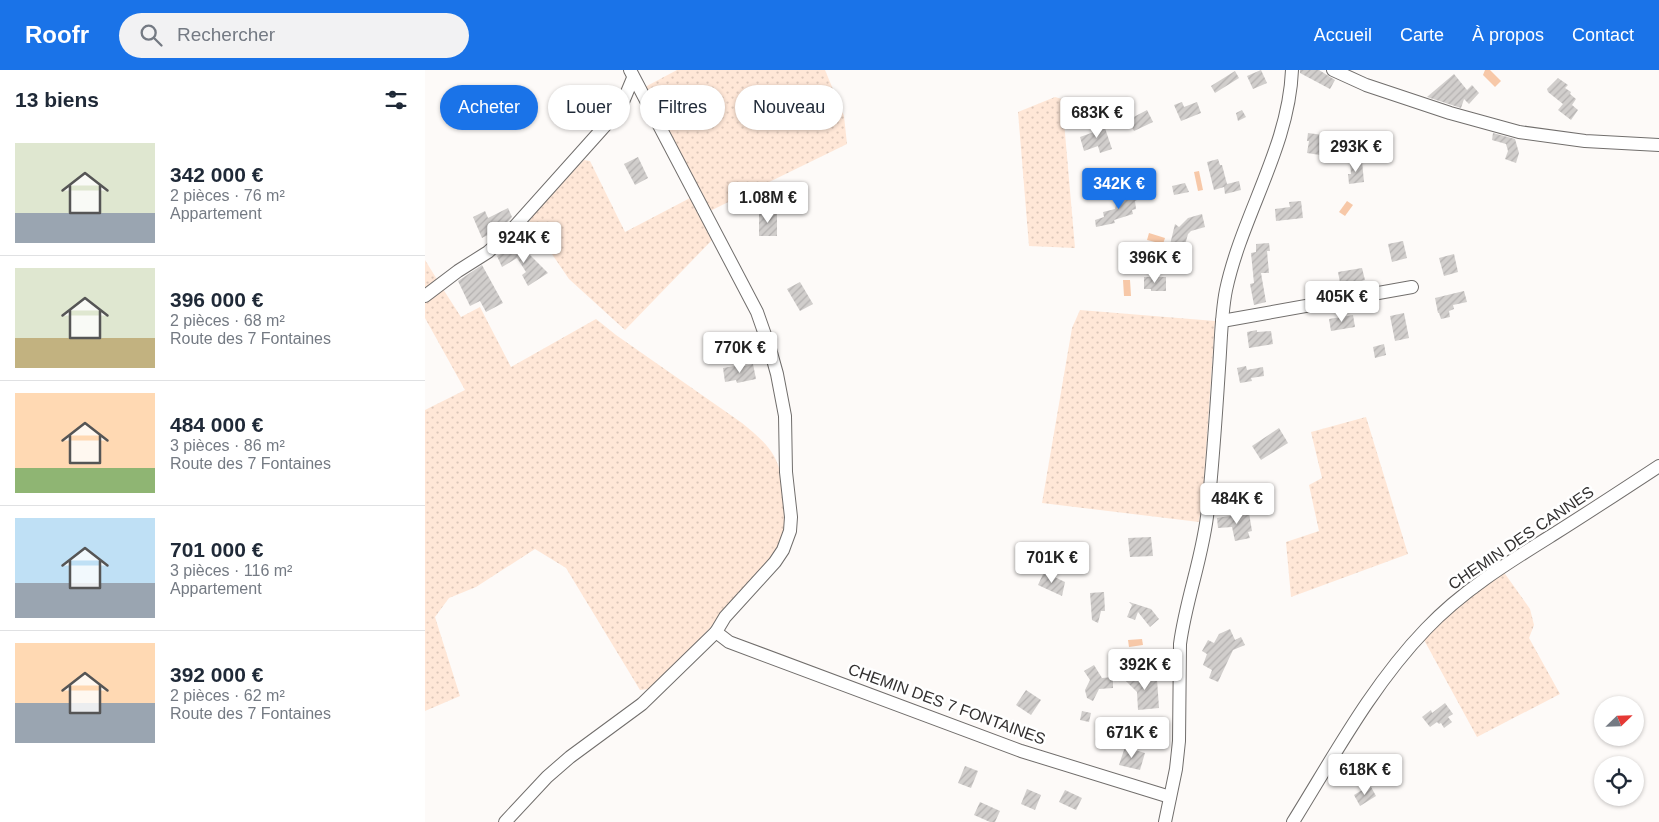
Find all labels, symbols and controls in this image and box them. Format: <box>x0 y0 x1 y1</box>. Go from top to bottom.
search box <box>119 13 469 58</box>
text: Roofr <box>25 21 89 48</box>
icon: search <box>137 21 165 49</box>
text: Rechercher <box>177 24 275 45</box>
text: Accueil <box>1314 25 1372 45</box>
text: Carte <box>1400 25 1444 45</box>
text: À propos <box>1472 25 1544 45</box>
text: Contact <box>1572 25 1634 45</box>
chip: Acheter <box>440 85 538 130</box>
chip: Louer <box>548 85 630 130</box>
chip: Filtres <box>640 85 725 130</box>
chip: Nouveau <box>735 85 843 130</box>
icon: filters <box>382 86 410 114</box>
text: 13 biens <box>15 88 99 111</box>
pin: 683K € <box>1056 97 1138 139</box>
text: 683K € <box>1071 104 1123 121</box>
pin: 293K € <box>1315 131 1397 173</box>
text: 293K € <box>1330 138 1382 155</box>
icon: home <box>55 163 115 223</box>
text: 342 000 € <box>170 163 263 186</box>
pin: 342K € <box>1078 168 1160 210</box>
text: 342K € <box>1093 175 1145 192</box>
pin: 1.08M € <box>722 182 814 224</box>
text: 2 pièces · 76 m² <box>170 187 285 204</box>
text: 1.08M € <box>739 189 797 206</box>
text: Appartement <box>170 205 262 222</box>
pin: 924K € <box>483 222 565 264</box>
text: 924K € <box>498 229 550 246</box>
pin: 396K € <box>1114 242 1196 284</box>
text: 396K € <box>1129 249 1181 266</box>
pin: 405K € <box>1301 280 1383 323</box>
icon: home <box>55 288 115 348</box>
text: 396 000 € <box>170 288 263 311</box>
text: 405K € <box>1316 288 1368 305</box>
text: 2 pièces · 68 m² <box>170 312 285 329</box>
text: Route des 7 Fontaines <box>170 330 331 347</box>
pin: 770K € <box>699 332 781 374</box>
text: 770K € <box>714 339 766 356</box>
icon: home <box>55 413 115 473</box>
text: 484 000 € <box>170 413 263 436</box>
text: 3 pièces · 86 m² <box>170 437 285 454</box>
text: Route des 7 Fontaines <box>170 455 331 472</box>
pin: 484K € <box>1196 482 1278 525</box>
street label: CHEMIN DES CANNES <box>1445 483 1597 593</box>
text: 484K € <box>1211 490 1263 507</box>
icon: home <box>55 538 115 598</box>
text: 701 000 € <box>170 538 263 561</box>
pin: 701K € <box>1011 542 1093 584</box>
text: 701K € <box>1026 549 1078 566</box>
text: 3 pièces · 116 m² <box>170 562 292 579</box>
text: Appartement <box>170 580 262 597</box>
pin: 392K € <box>1104 648 1186 691</box>
text: 392K € <box>1119 656 1171 673</box>
street label: CHEMIN DES 7 FONTAINES <box>846 660 1048 748</box>
icon: home <box>55 663 115 723</box>
text: 392 000 € <box>170 663 263 686</box>
text: 2 pièces · 62 m² <box>170 687 285 704</box>
north arrow <box>1594 696 1644 746</box>
map controls <box>1594 696 1644 806</box>
text: Route des 7 Fontaines <box>170 705 331 722</box>
pin: 671K € <box>1091 716 1173 759</box>
text: 671K € <box>1106 724 1158 741</box>
pin: 618K € <box>1324 754 1406 796</box>
button: locate <box>1594 756 1644 806</box>
text: 618K € <box>1339 761 1391 778</box>

